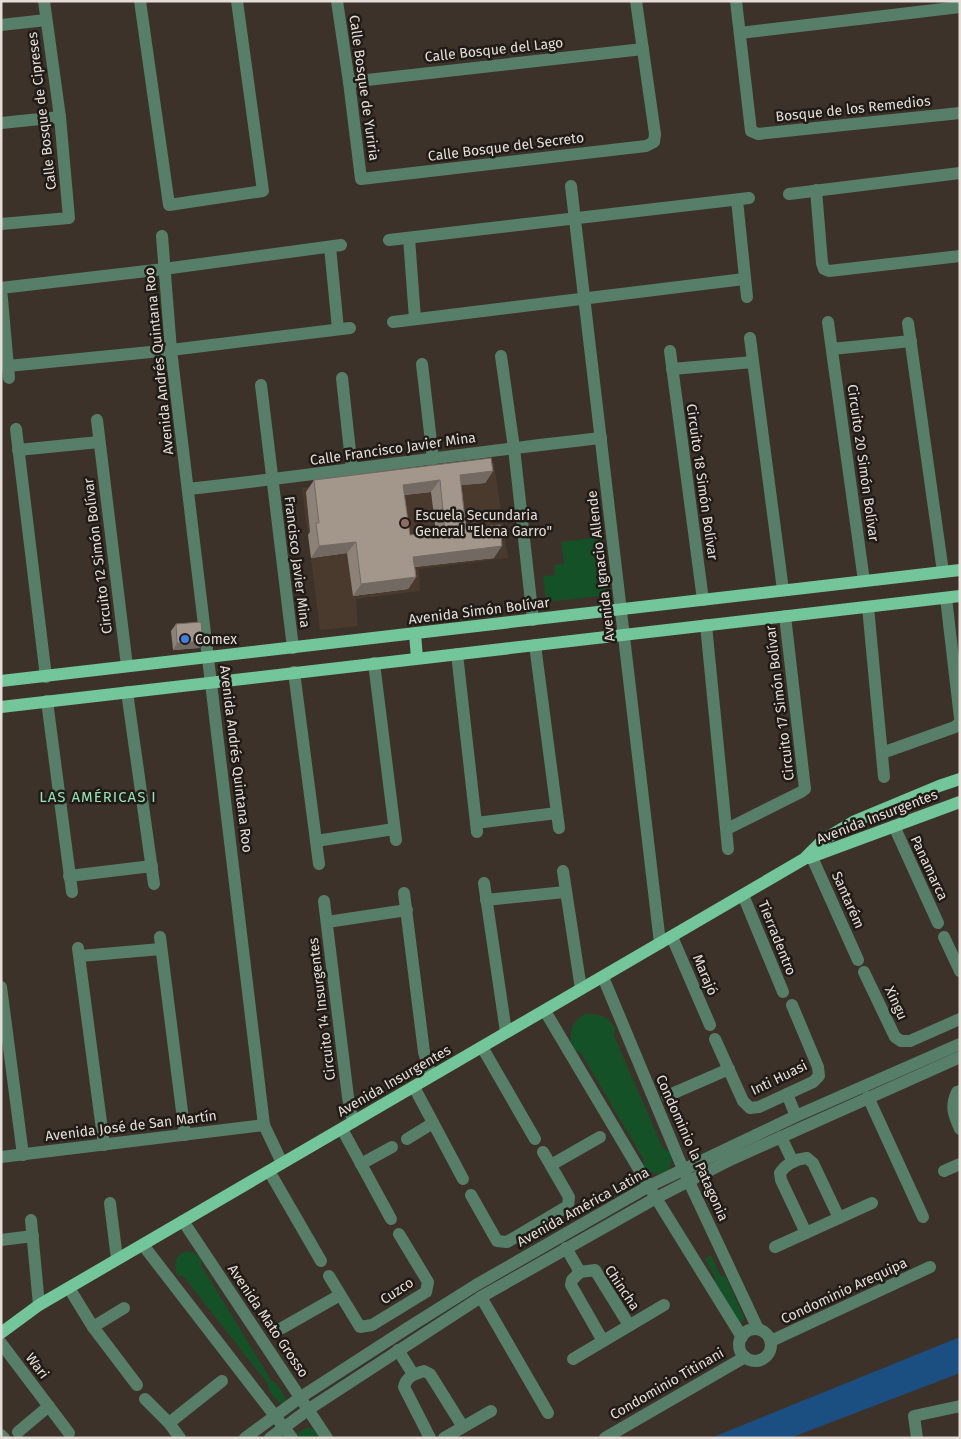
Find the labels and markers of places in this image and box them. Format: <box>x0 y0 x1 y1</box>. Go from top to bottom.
place label: Escuela Secundaria General "Elena Garro" <box>415 507 552 540</box>
marker: Escuela Secundaria General "Elena Garro" <box>399 517 411 529</box>
place label: Comex <box>195 631 237 648</box>
marker: Comex <box>179 633 191 645</box>

